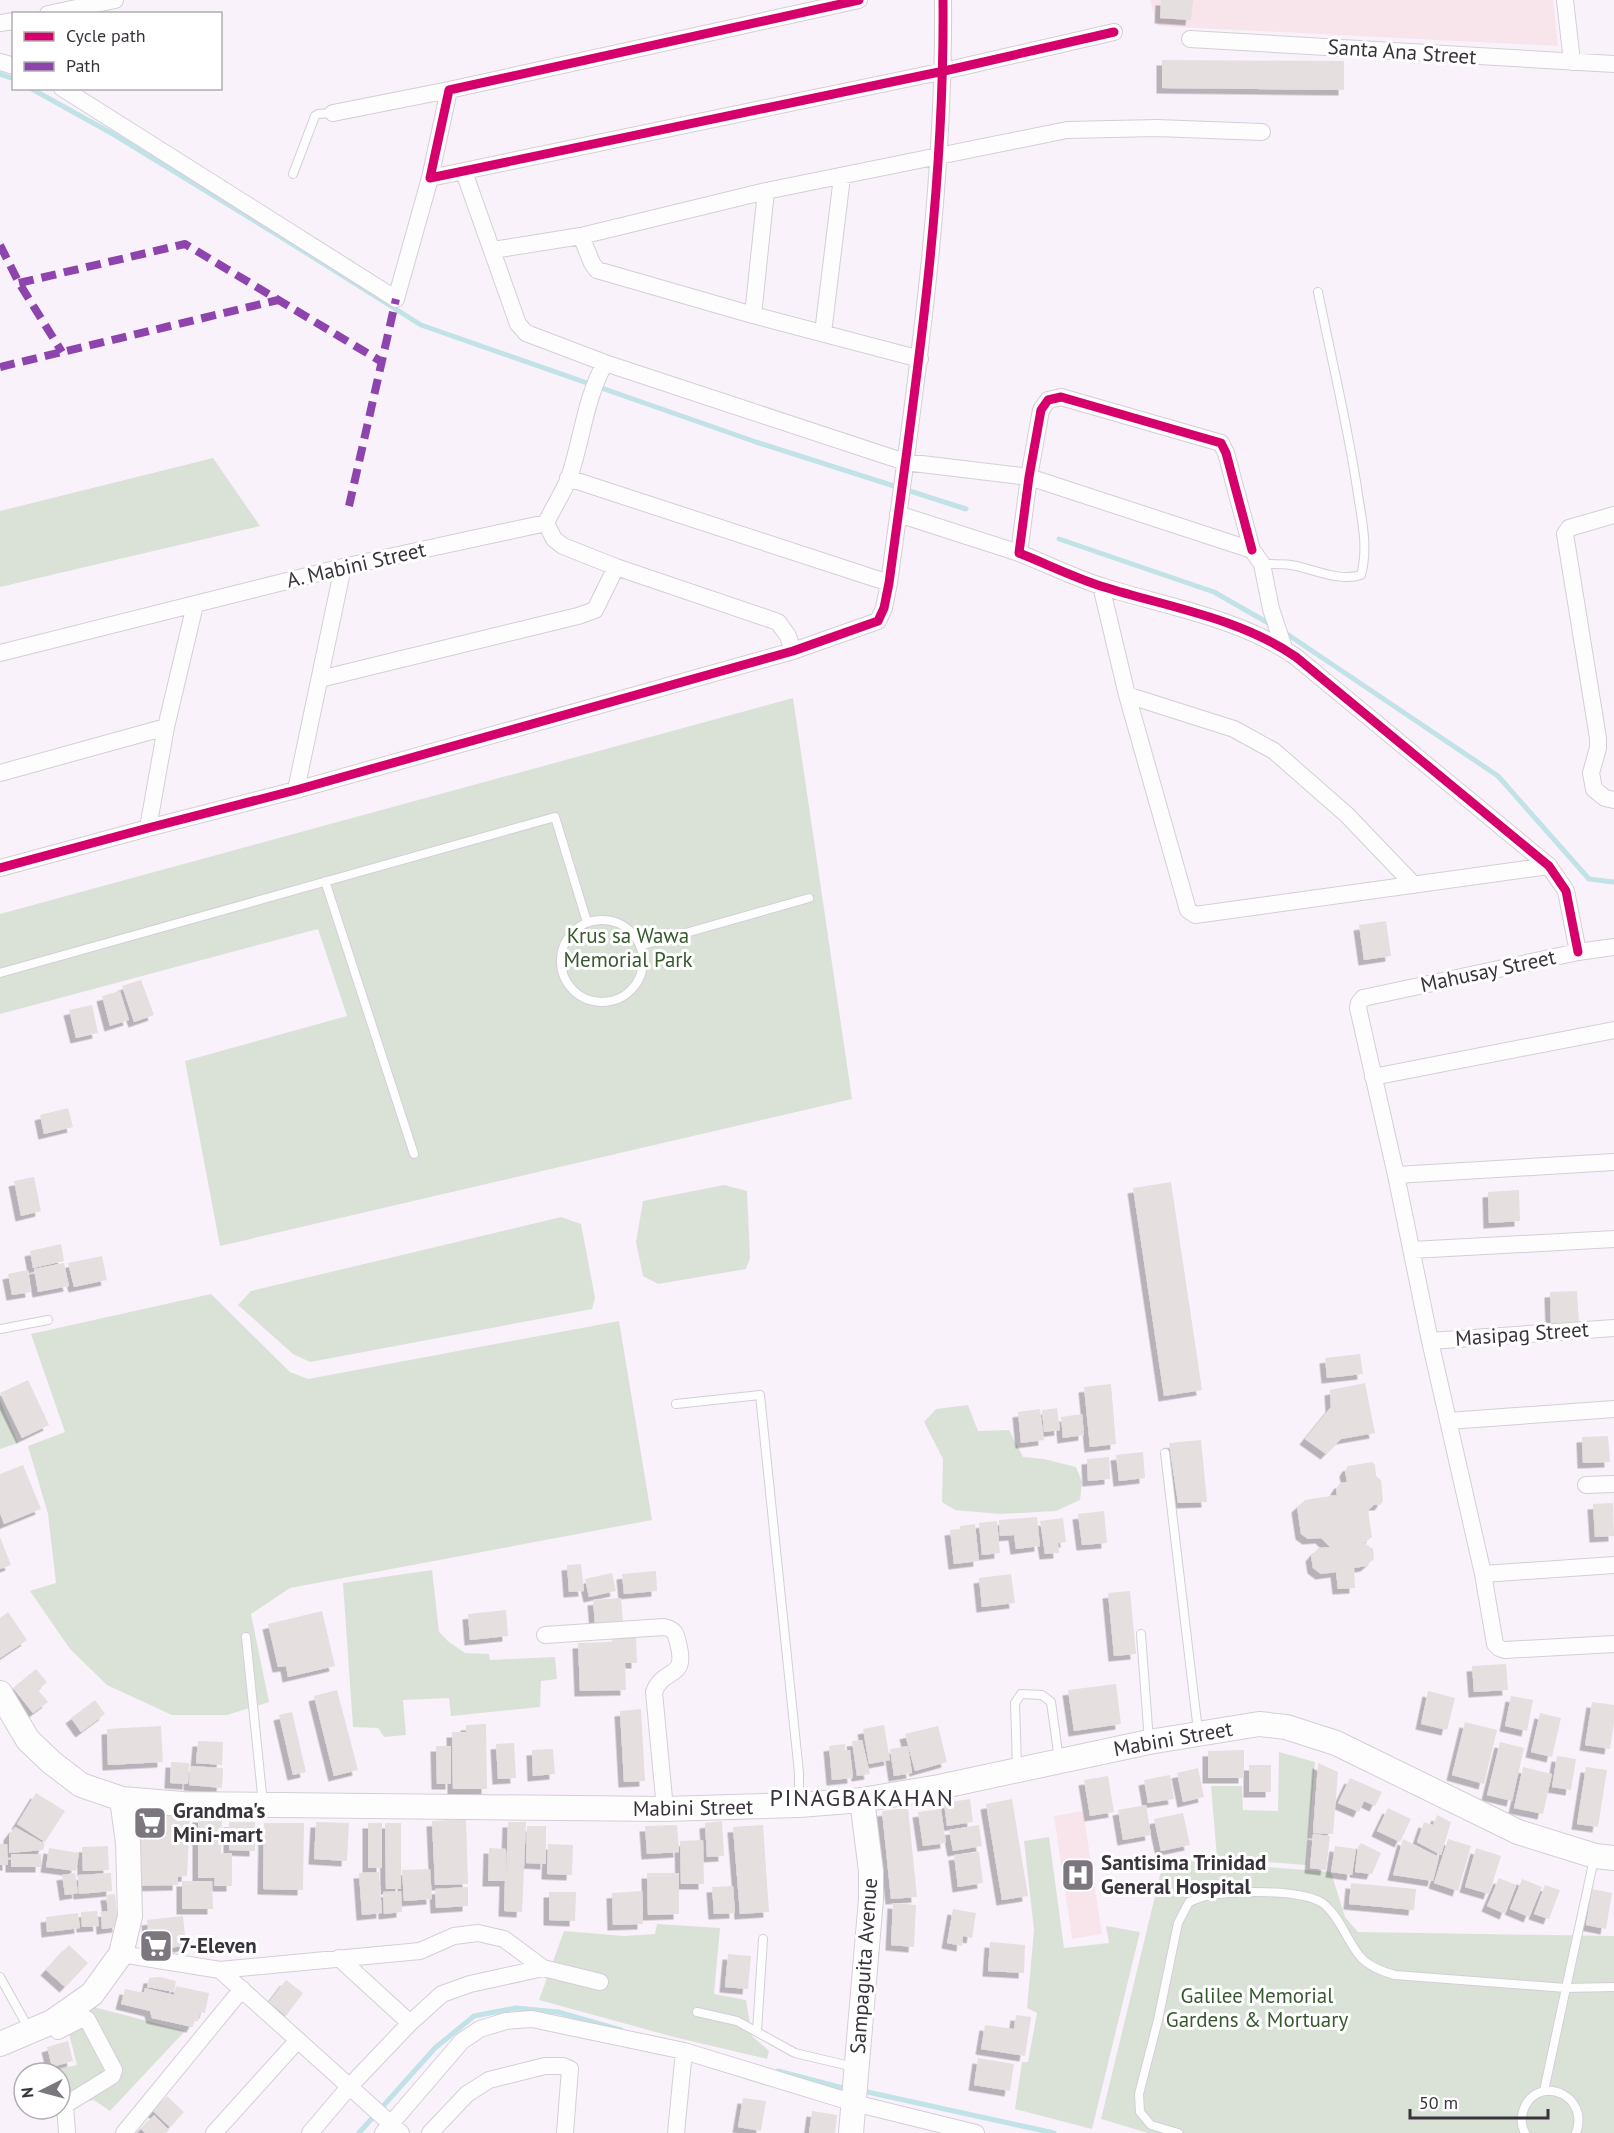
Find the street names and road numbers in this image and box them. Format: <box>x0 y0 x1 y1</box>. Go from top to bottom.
street label: Santa Ana Street <box>1327 33 1477 70</box>
street label: A. Mabini Street <box>284 535 428 594</box>
street label: Mahusay Street <box>1418 943 1558 998</box>
street label: Masipag Street <box>1454 1315 1590 1352</box>
street label: Mabini Street <box>1111 1715 1235 1762</box>
street label: Mabini Street <box>633 1793 753 1822</box>
street label: Sampaguita Avenue <box>844 1877 883 2055</box>

